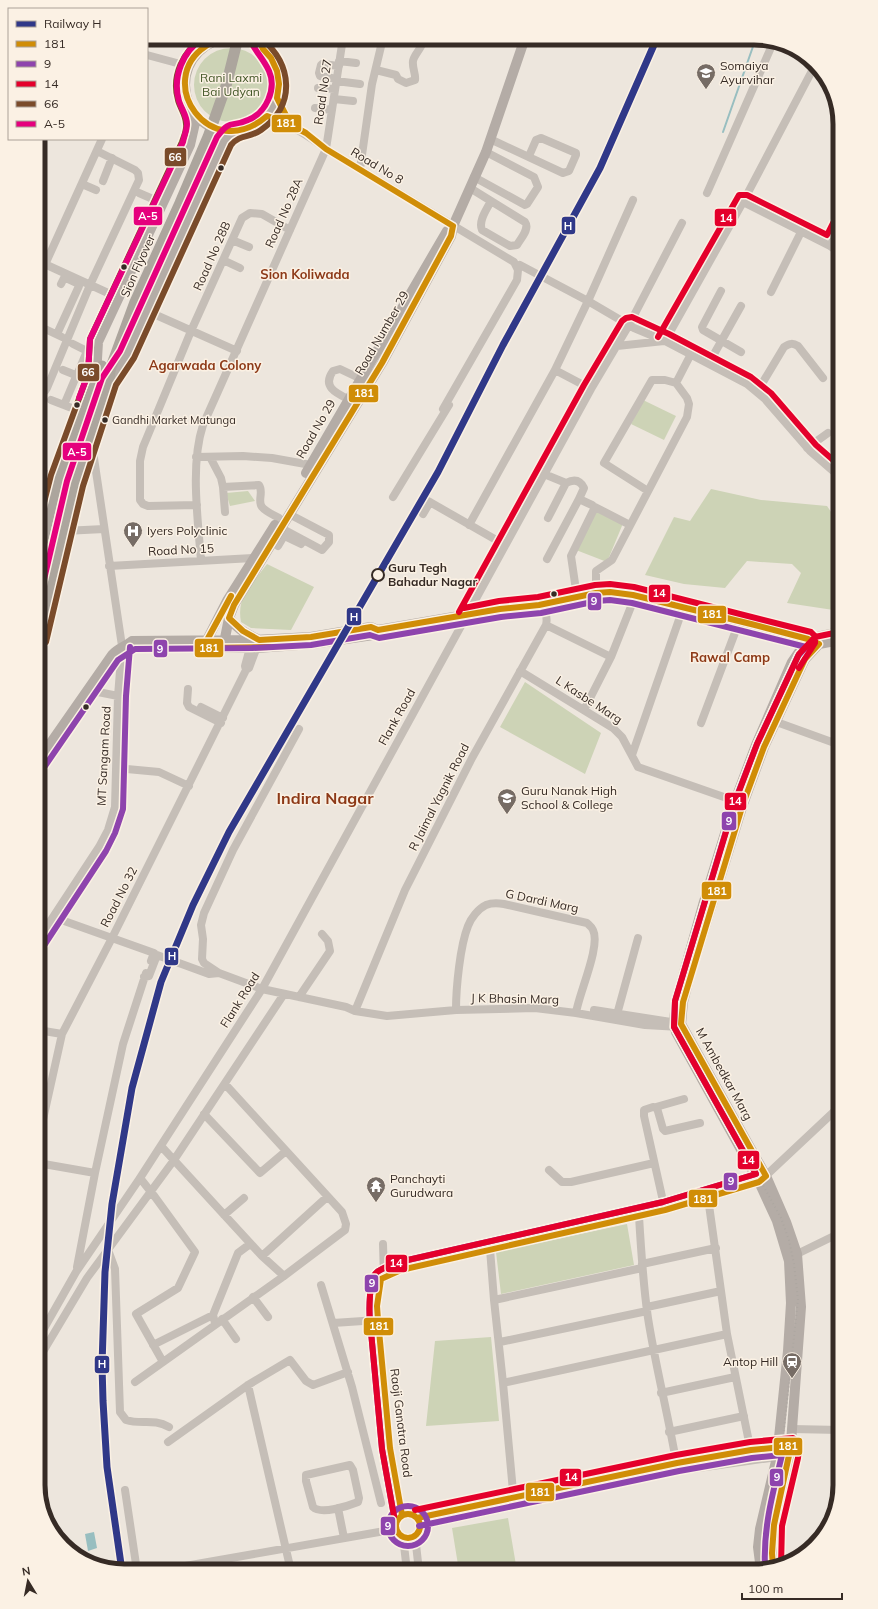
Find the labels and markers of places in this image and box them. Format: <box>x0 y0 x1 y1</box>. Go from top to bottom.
place label: Somaiya Ayurvihar <box>720 58 775 87</box>
school or university icon: Somaiya Ayurvihar <box>695 62 717 90</box>
unlabelled marker <box>216 163 226 173</box>
unlabelled marker <box>119 262 129 272</box>
unlabelled marker <box>72 400 82 410</box>
place label: Gandhi Market Matunga <box>112 413 236 427</box>
marker: Gandhi Market Matunga <box>100 415 110 425</box>
hospital icon: Iyers Polyclinic <box>122 520 144 548</box>
place label: Iyers Polyclinic <box>147 523 227 538</box>
place label: Guru Tegh Bahadur Nagar <box>388 560 477 589</box>
marker: Guru Tegh Bahadur Nagar <box>371 568 385 582</box>
unlabelled marker <box>549 589 559 599</box>
unlabelled marker <box>81 702 91 712</box>
place label: Guru Nanak High School & College <box>521 783 617 812</box>
school or university icon: Guru Nanak High School & College <box>496 787 518 815</box>
place label: Panchayti Gurudwara <box>390 1171 453 1200</box>
temple icon: Panchayti Gurudwara <box>365 1175 387 1203</box>
station icon: Antop Hill <box>781 1351 803 1379</box>
place label: Antop Hill <box>723 1354 778 1369</box>

